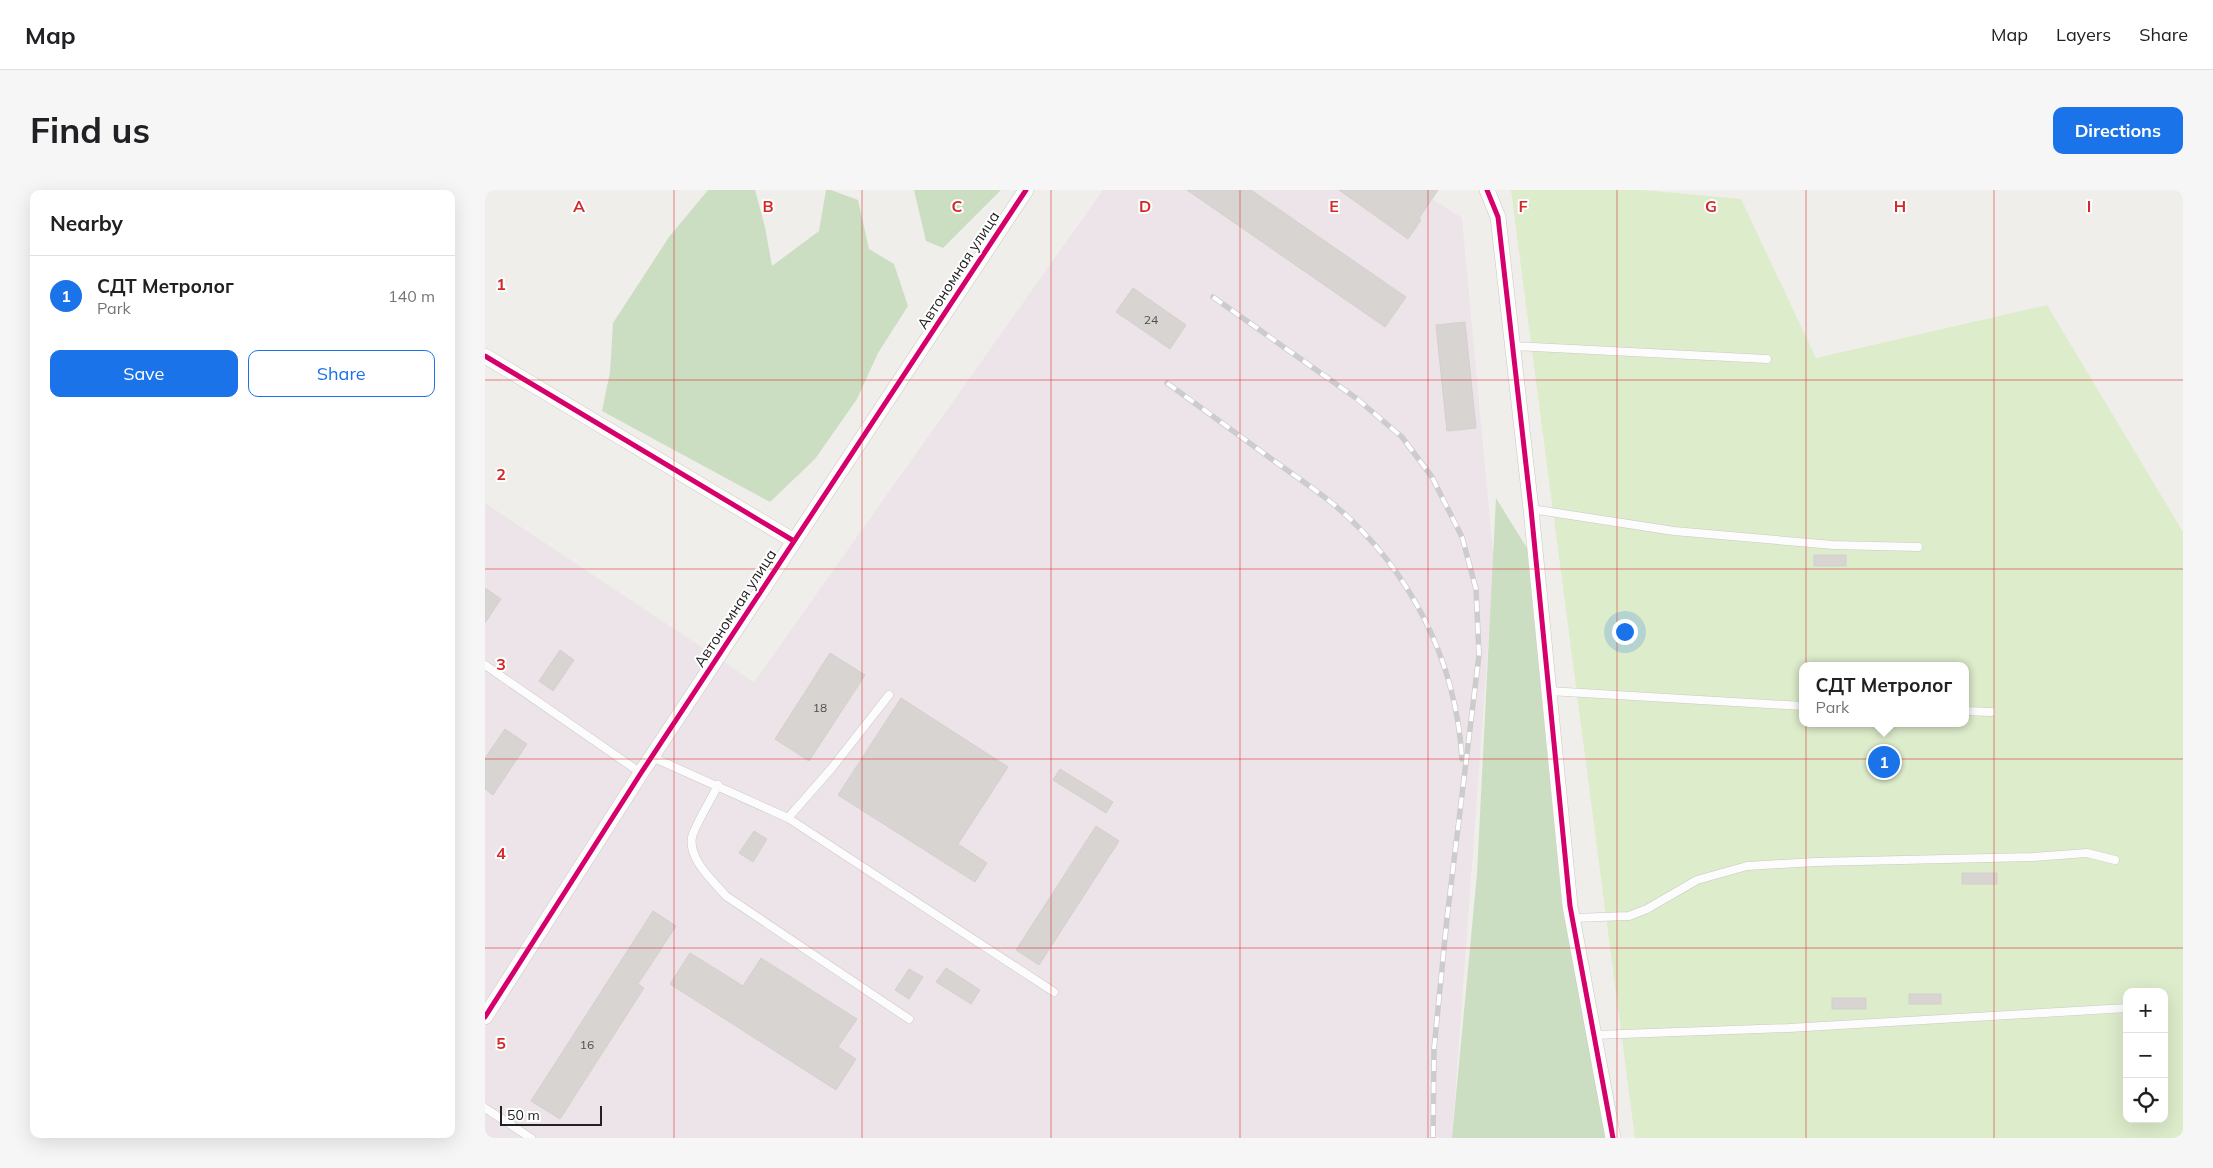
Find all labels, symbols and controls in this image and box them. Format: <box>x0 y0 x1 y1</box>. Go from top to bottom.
text: Map <box>25 20 76 50</box>
text: Map <box>1991 23 2028 46</box>
text: Layers <box>2056 23 2111 46</box>
text: Share <box>2139 23 2188 46</box>
button: Directions <box>2053 107 2183 154</box>
text: Find us <box>30 108 150 152</box>
text: A <box>573 196 585 216</box>
text: B <box>762 196 774 216</box>
text: C <box>952 196 963 216</box>
text: D <box>1139 196 1151 216</box>
text: E <box>1329 196 1339 216</box>
text: F <box>1518 196 1528 216</box>
text: G <box>1705 196 1717 216</box>
text: H <box>1894 196 1906 216</box>
text: I <box>2087 196 2091 216</box>
street label: Автономная улица <box>913 207 1003 333</box>
text: Nearby <box>50 210 123 236</box>
text: СДТ Метролог <box>97 274 234 298</box>
text: 1 <box>496 274 506 294</box>
text: 1 <box>61 286 71 306</box>
text: 140 m <box>388 286 435 306</box>
text: Park <box>97 298 131 318</box>
house number: 24 <box>1144 312 1158 327</box>
button: Save <box>50 350 238 397</box>
button: Share <box>248 350 435 397</box>
text: 2 <box>496 464 506 484</box>
street label: Автономная улица <box>690 545 780 671</box>
your location <box>1612 619 1638 645</box>
text: 3 <box>496 654 506 674</box>
popup <box>1799 662 1969 727</box>
text: СДТ Метролог <box>1816 673 1952 697</box>
text: Park <box>1816 697 1849 717</box>
house number: 18 <box>813 700 827 715</box>
pin: 1 <box>1868 743 1900 781</box>
text: 4 <box>496 843 506 863</box>
map controls <box>2123 988 2168 1123</box>
button: + <box>2123 988 2168 1033</box>
text: 5 <box>496 1033 506 1053</box>
button: − <box>2123 1033 2168 1078</box>
house number: 16 <box>580 1037 594 1052</box>
button: locate <box>2123 1078 2168 1123</box>
scale bar <box>500 1103 603 1126</box>
text: 50 m <box>507 1106 540 1124</box>

